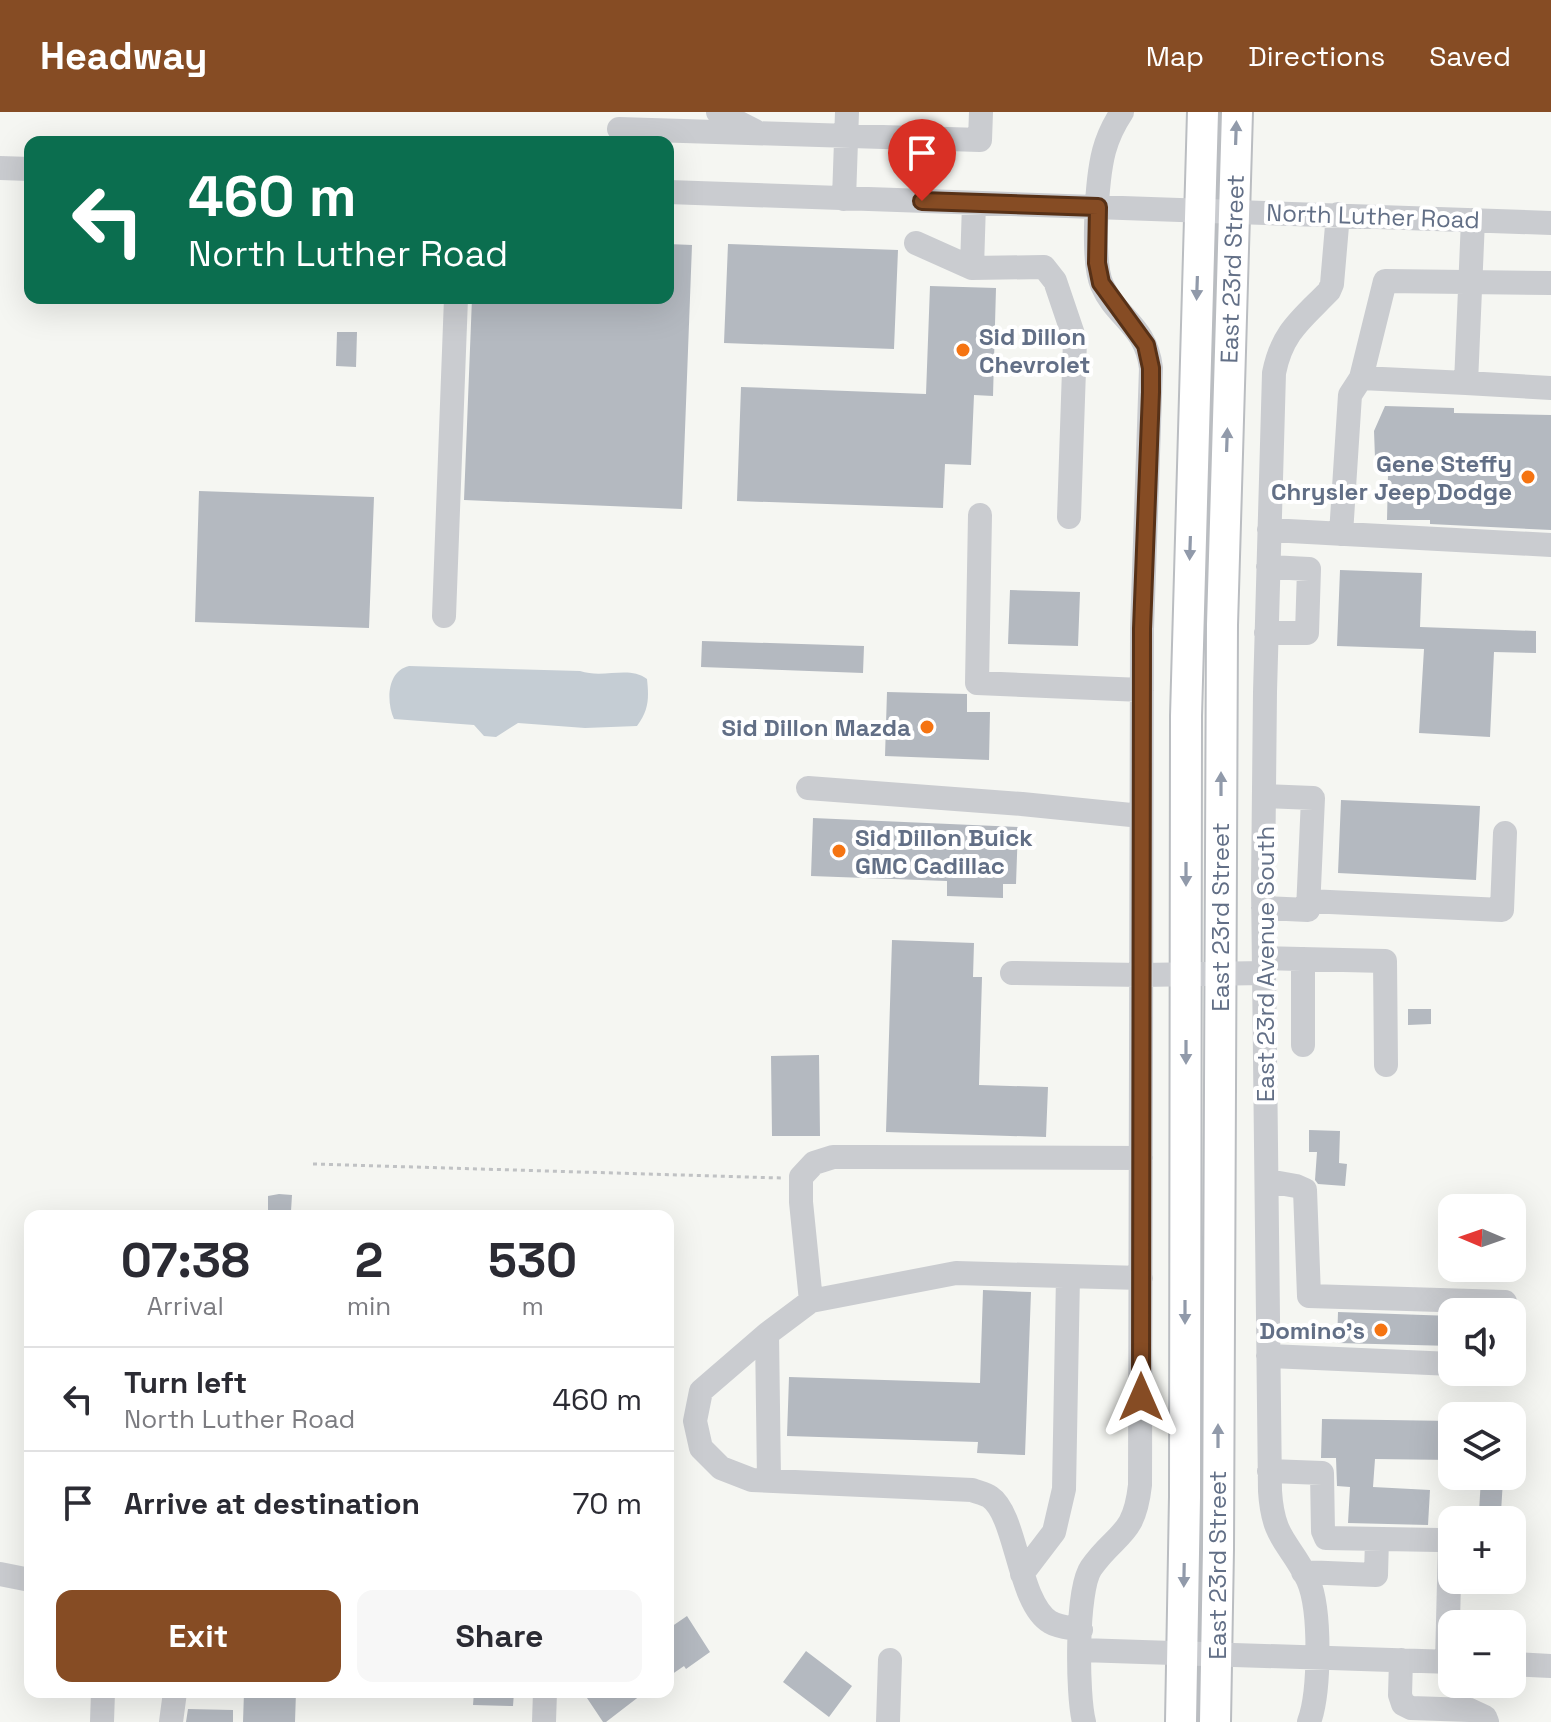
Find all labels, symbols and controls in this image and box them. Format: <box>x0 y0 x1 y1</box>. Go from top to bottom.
text: Headway <box>40 32 207 80</box>
text: Map <box>1146 38 1204 74</box>
text: Directions <box>1248 38 1385 74</box>
text: Saved <box>1429 38 1511 74</box>
pin <box>888 119 956 201</box>
one-way arrow <box>1230 120 1242 145</box>
icon: arrive <box>900 131 944 175</box>
text: 460 m <box>188 161 357 232</box>
icon: left <box>56 168 160 272</box>
street label: East 23rd Street <box>1213 174 1251 364</box>
street label: North Luther Road <box>1266 197 1480 235</box>
text: North Luther Road <box>188 231 508 277</box>
one-way arrow <box>1191 276 1204 301</box>
place label: Sid Dillon Chevrolet <box>979 321 1090 380</box>
marker: Sid Dillon Chevrolet <box>954 341 972 359</box>
one-way arrow <box>1220 427 1233 452</box>
place label: Gene Steffy Chrysler Jeep Dodge <box>1271 448 1512 507</box>
marker: Gene Steffy Chrysler Jeep Dodge <box>1519 468 1537 486</box>
one-way arrow <box>1183 536 1196 561</box>
place label: Sid Dillon Mazda <box>721 712 911 743</box>
marker: Sid Dillon Mazda <box>918 718 936 736</box>
one-way arrow <box>1215 771 1227 796</box>
place label: Sid Dillon Buick GMC Cadillac <box>855 822 1033 881</box>
street label: East 23rd Street <box>1205 822 1236 1012</box>
street label: East 23rd Avenue South <box>1250 826 1281 1102</box>
marker: Sid Dillon Buick GMC Cadillac <box>830 842 848 860</box>
one-way arrow <box>1180 862 1192 887</box>
one-way arrow <box>1180 1040 1192 1065</box>
north arrow <box>1438 1194 1526 1282</box>
map controls <box>1438 1194 1526 1698</box>
text: 07:38 <box>121 1230 250 1291</box>
text: 2 <box>355 1230 383 1291</box>
text: 530 <box>488 1230 577 1291</box>
text: Arrival <box>147 1289 224 1323</box>
text: min <box>347 1289 391 1323</box>
text: m <box>521 1289 544 1323</box>
button: sound <box>1438 1298 1526 1386</box>
one-way arrow <box>1179 1300 1191 1325</box>
place label: Domino's <box>1259 1315 1365 1346</box>
marker: Domino's <box>1372 1321 1390 1339</box>
position arrow <box>1099 1355 1183 1439</box>
text: Turn left <box>124 1363 247 1402</box>
icon: left <box>56 1377 100 1421</box>
text: 460 m <box>552 1380 642 1419</box>
text: North Luther Road <box>124 1402 355 1436</box>
button: layers <box>1438 1402 1526 1490</box>
one-way arrow <box>1212 1423 1224 1448</box>
street label: East 23rd Street <box>1202 1470 1233 1660</box>
icon: arrive <box>56 1481 100 1525</box>
text: Arrive at destination <box>124 1484 420 1523</box>
text: 70 m <box>573 1484 642 1523</box>
button: + <box>1438 1506 1526 1594</box>
one-way arrow <box>1178 1563 1190 1588</box>
button: Exit <box>56 1590 341 1682</box>
button: Share <box>357 1590 642 1682</box>
button: − <box>1438 1610 1526 1698</box>

